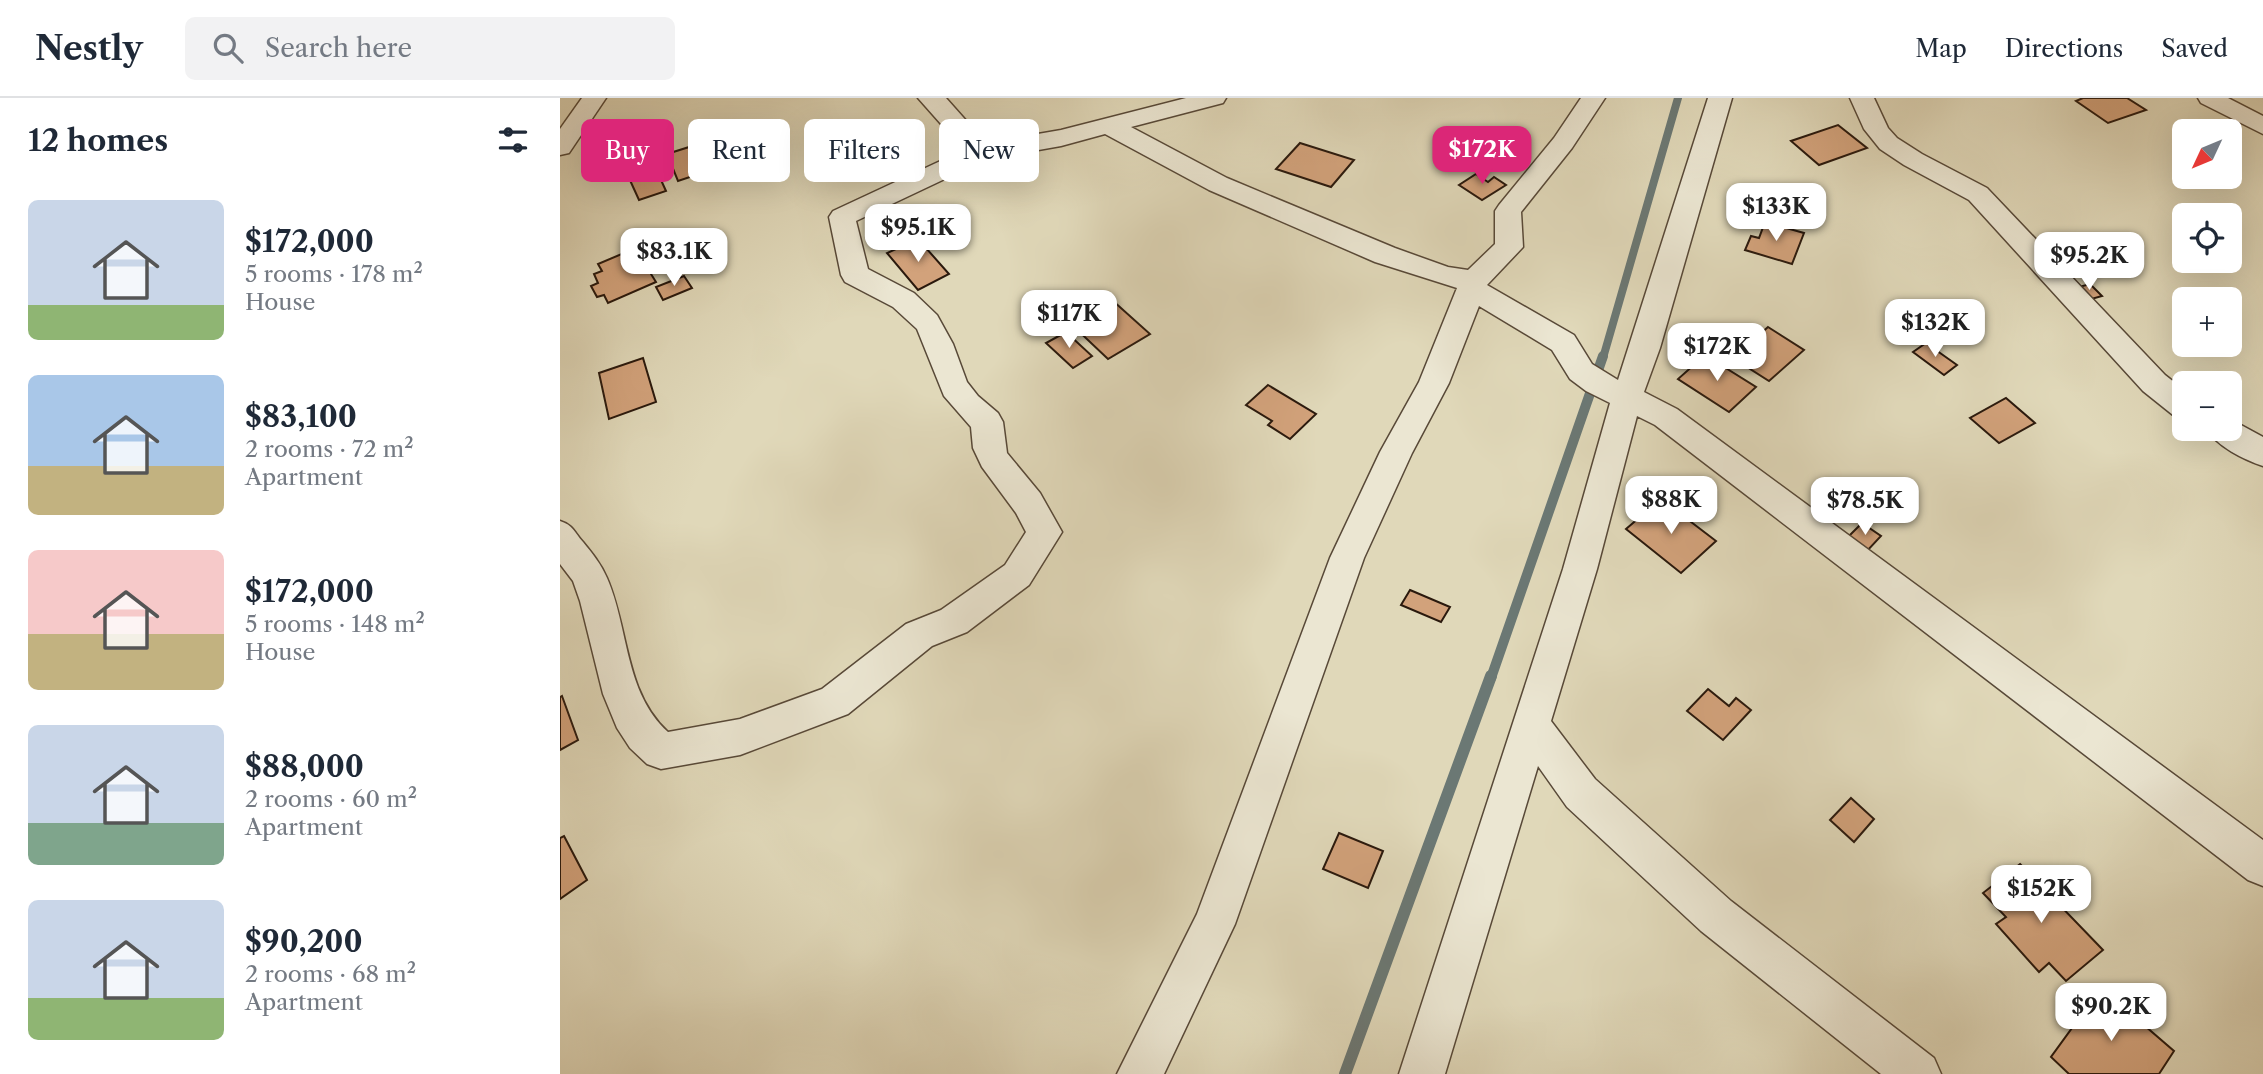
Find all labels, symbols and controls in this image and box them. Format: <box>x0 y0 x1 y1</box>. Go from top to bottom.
search box <box>185 17 675 80</box>
text: Nestly <box>35 28 143 69</box>
icon: search <box>209 29 247 67</box>
text: Search here <box>265 32 412 64</box>
text: Map <box>1915 34 1967 63</box>
text: Directions <box>2005 34 2123 63</box>
text: Saved <box>2161 34 2228 63</box>
chip: Buy <box>581 119 674 182</box>
chip: Rent <box>688 119 790 182</box>
chip: Filters <box>804 119 925 182</box>
chip: New <box>939 119 1039 182</box>
north arrow <box>2172 119 2242 189</box>
map controls <box>2172 119 2242 441</box>
icon: filters <box>494 121 532 159</box>
text: 12 homes <box>28 122 168 159</box>
pin: $172K <box>1433 126 1531 186</box>
text: $172K <box>1448 135 1516 163</box>
pin: $133K <box>1727 184 1825 243</box>
text: $133K <box>1742 192 1810 220</box>
button: locate <box>2172 203 2242 273</box>
pin: $95.1K <box>861 204 975 264</box>
text: $95.1K <box>881 213 955 241</box>
text: $172,000 <box>245 223 374 260</box>
icon: home <box>84 228 168 312</box>
pin: $83.1K <box>617 228 731 288</box>
pin: $95.2K <box>2032 232 2146 292</box>
text: $83.1K <box>636 237 712 265</box>
text: $95.2K <box>2050 241 2128 269</box>
text: 5 rooms · 178 m² <box>245 260 423 288</box>
button: + <box>2172 287 2242 357</box>
text: House <box>245 288 315 316</box>
pin: $117K <box>1020 290 1118 350</box>
text: $117K <box>1037 299 1101 327</box>
pin: $132K <box>1886 300 1984 359</box>
text: $132K <box>1901 308 1969 336</box>
pin: $172K <box>1668 324 1766 383</box>
text: $172K <box>1683 332 1751 360</box>
button: − <box>2172 371 2242 441</box>
text: $83,100 <box>245 398 357 435</box>
icon: home <box>84 403 168 487</box>
text: 2 rooms · 72 m² <box>245 435 414 463</box>
text: Apartment <box>245 463 363 491</box>
pin: $88K <box>1630 476 1712 536</box>
pin: $78.5K <box>1808 478 1922 537</box>
text: $88K <box>1641 485 1701 513</box>
text: $78.5K <box>1827 486 1903 514</box>
text: $172,000 <box>245 573 374 610</box>
icon: home <box>84 578 168 662</box>
text: 5 rooms · 148 m² <box>245 610 425 638</box>
text: House <box>245 638 315 666</box>
text: $88,000 <box>245 748 364 785</box>
icon: home <box>84 753 168 837</box>
text: 2 rooms · 60 m² <box>245 785 417 813</box>
text: Apartment <box>245 813 363 841</box>
pin: $152K <box>1992 866 2090 925</box>
text: $152K <box>2007 874 2075 902</box>
text: $90,200 <box>245 923 363 960</box>
icon: home <box>84 928 168 1012</box>
text: 2 rooms · 68 m² <box>245 960 416 988</box>
pin: $90.2K <box>2054 984 2168 1043</box>
text: Apartment <box>245 988 363 1016</box>
text: $90.2K <box>2071 992 2151 1020</box>

